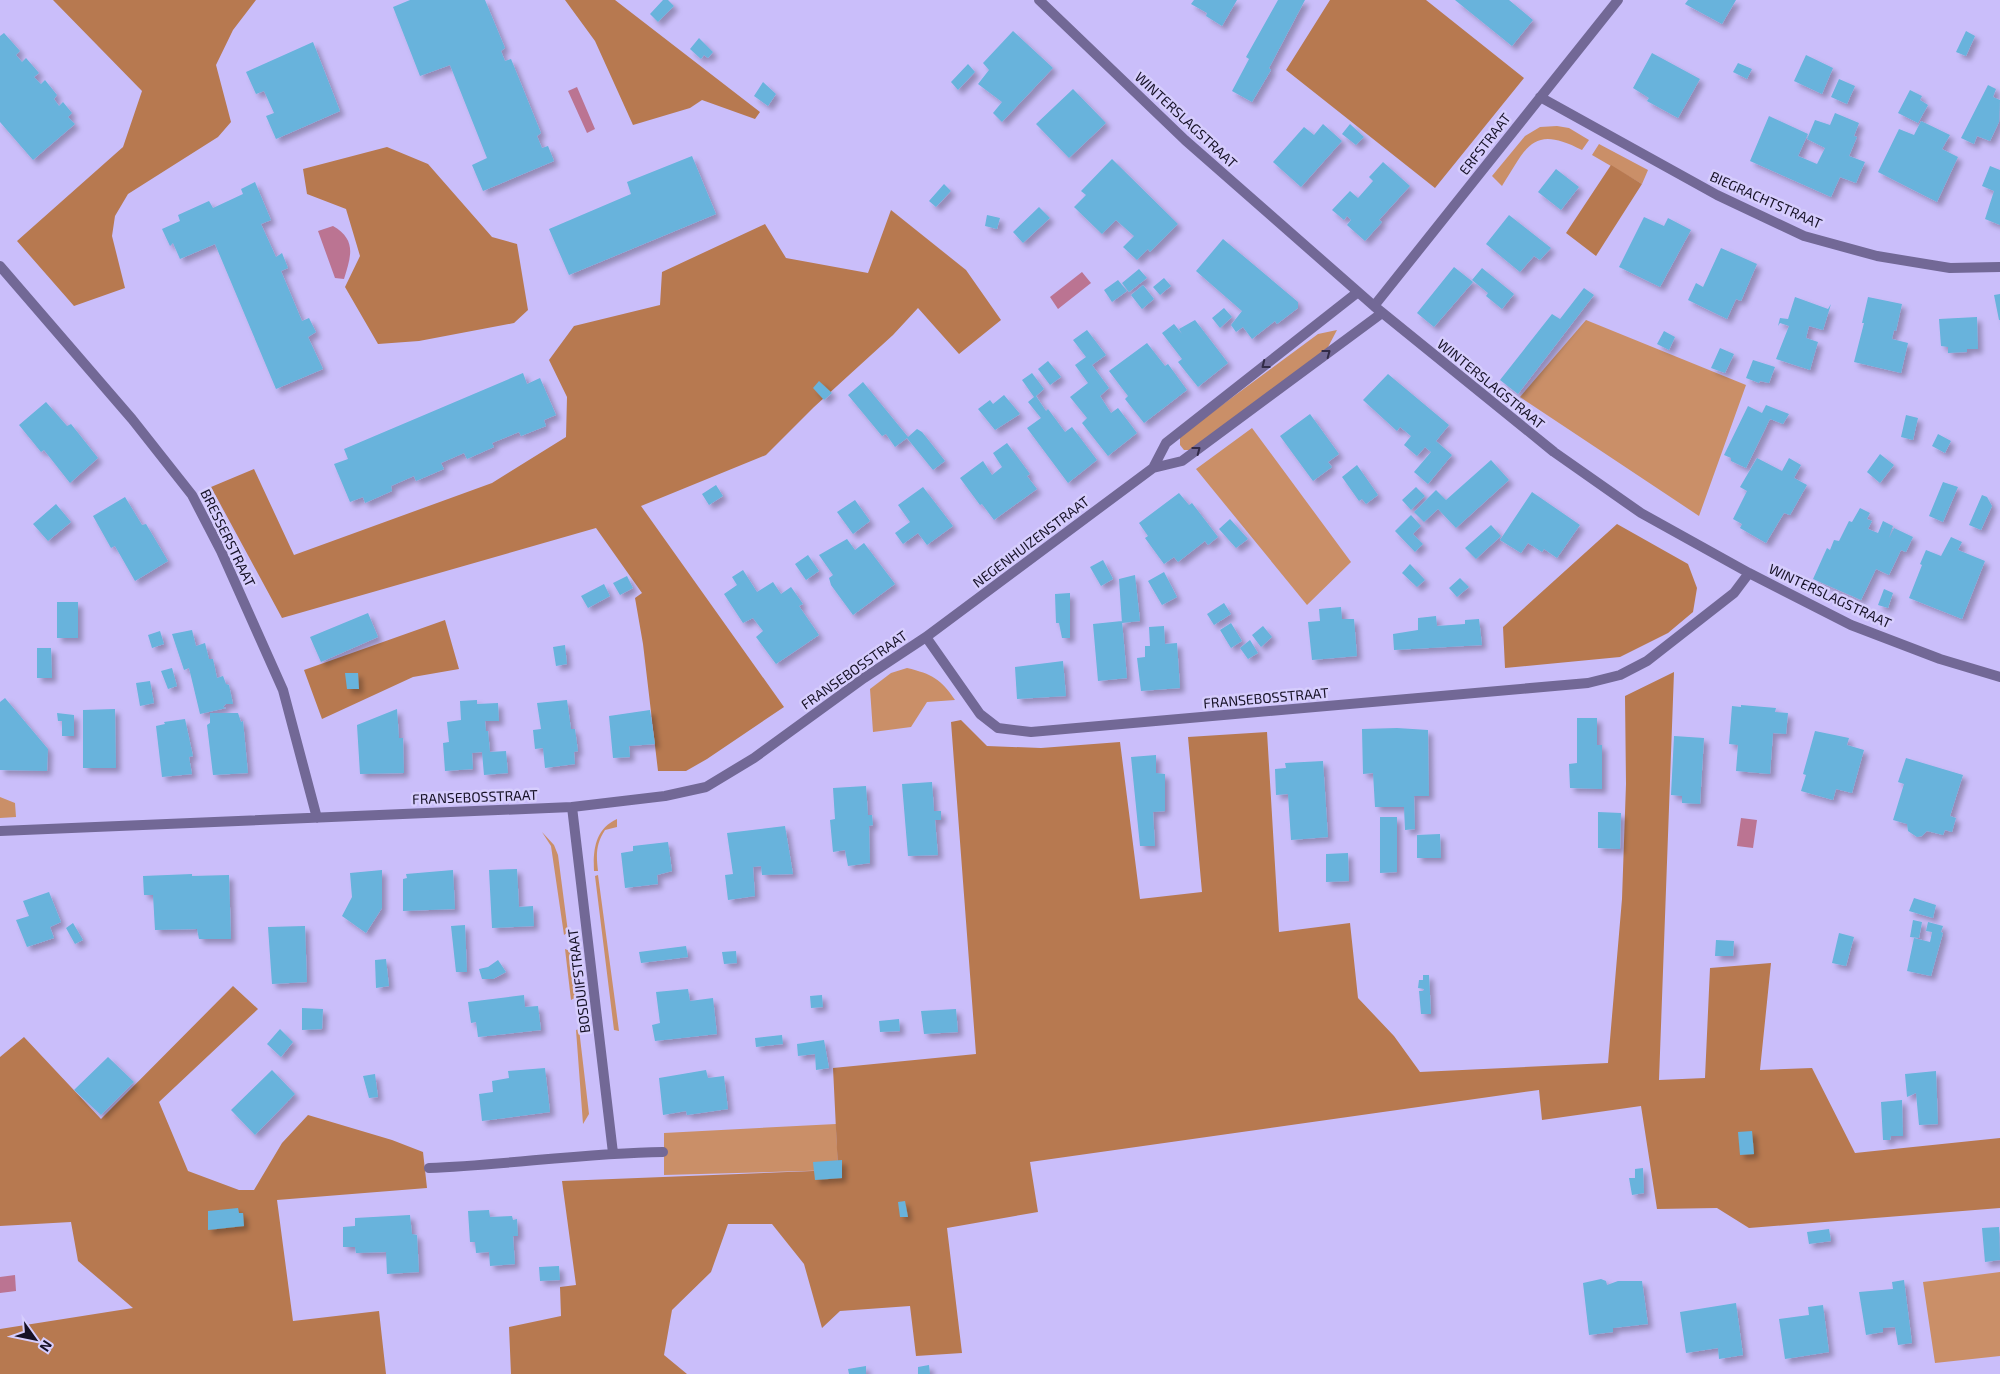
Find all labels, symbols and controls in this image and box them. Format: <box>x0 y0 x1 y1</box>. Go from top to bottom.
street label: WINTERSLAGSTRAAT <box>1132 68 1241 171</box>
street label: ERFSTRAAT <box>1455 110 1514 178</box>
street label: BIEGRACHTSTRAAT <box>1707 167 1825 232</box>
street label: WINTERSLAGSTRAAT <box>1434 335 1548 432</box>
one-way arrow <box>1321 350 1331 359</box>
one-way arrow <box>1261 360 1270 369</box>
one-way arrow <box>1191 447 1201 456</box>
street label: BRESSERSTRAAT <box>197 486 259 589</box>
street label: NEGENHUIZENSTRAAT <box>969 492 1092 591</box>
street label: WINTERSLAGSTRAAT <box>1766 560 1894 631</box>
street label: FRANSEBOSSTRAAT <box>797 627 910 713</box>
street label: FRANSEBOSSTRAAT <box>1203 684 1329 711</box>
street label: FRANSEBOSSTRAAT <box>412 786 538 807</box>
street label: BOSDUIFSTRAAT <box>564 928 593 1034</box>
north arrow <box>10 1314 60 1364</box>
text: N <box>36 1337 56 1355</box>

